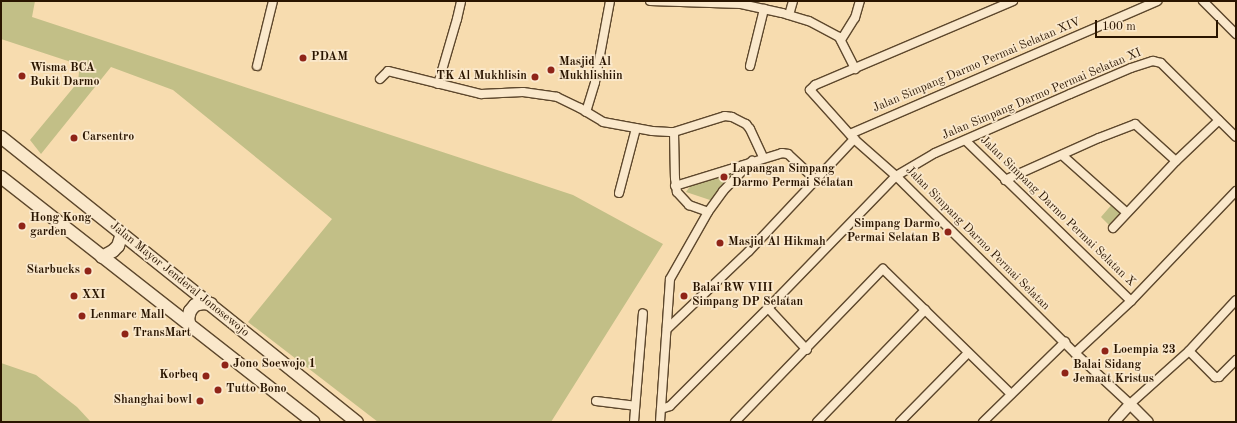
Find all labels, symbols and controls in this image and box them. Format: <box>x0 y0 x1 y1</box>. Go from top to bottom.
scale bar <box>1097 12 1220 38</box>
street label: Jalan Simpang Darmo Permai Selatan XIV <box>871 16 1083 116</box>
text: 100 m <box>1102 21 1136 33</box>
street label: Jalan Simpang Darmo Permai Selatan XI <box>940 46 1144 144</box>
place label: PDAM <box>311 51 348 65</box>
marker: PDAM <box>298 53 308 63</box>
place label: Masjid Al Mukhlishiin <box>559 56 623 84</box>
place label: Wisma BCA Bukit Darmo <box>30 62 100 90</box>
marker: Masjid Al Mukhlishiin <box>546 65 556 75</box>
place label: TK Al Mukhlisin <box>436 70 527 84</box>
marker: Wisma BCA Bukit Darmo <box>17 71 27 81</box>
marker: TK Al Mukhlisin <box>530 72 540 82</box>
place label: Carsentro <box>82 131 134 145</box>
marker: Carsentro <box>69 133 79 143</box>
street label: Jalan Simpang Darmo Permai Selatan X <box>976 134 1138 290</box>
place label: Lapangan Simpang Darmo Permai Selatan <box>732 163 853 191</box>
street label: Jalan Simpang Darmo Permai Selatan <box>902 164 1052 314</box>
marker: Lapangan Simpang Darmo Permai Selatan <box>719 172 729 182</box>
place label: Hong Kong garden <box>30 212 91 240</box>
place label: Simpang Darmo Permai Selatan B <box>847 218 940 246</box>
street label: Jalan Mayor Jenderal Jonosewojo <box>106 219 252 341</box>
marker: Hong Kong garden <box>17 221 27 231</box>
marker: Simpang Darmo Permai Selatan B <box>943 227 953 237</box>
place label: Masjid Al Hikmah <box>728 236 826 250</box>
marker: Masjid Al Hikmah <box>715 238 725 248</box>
place label: Starbucks <box>26 264 80 278</box>
marker: Starbucks <box>83 266 93 276</box>
place label: Balai RW VIII Simpang DP Selatan <box>692 282 803 310</box>
place label: XXI <box>82 289 105 303</box>
marker: XXI <box>69 291 79 301</box>
marker: Balai RW VIII Simpang DP Selatan <box>679 291 689 301</box>
place label: Lenmarc Mall <box>90 309 164 323</box>
marker: Lenmarc Mall <box>77 311 87 321</box>
place label: TransMart <box>133 327 191 341</box>
marker: TransMart <box>120 329 130 339</box>
place label: Loempia 23 <box>1113 344 1176 358</box>
marker: Loempia 23 <box>1100 346 1110 356</box>
place label: Jono Soewojo 1 <box>233 358 316 372</box>
place label: Balai Sidang Jemaat Kristus <box>1073 359 1154 387</box>
marker: Jono Soewojo 1 <box>220 360 230 370</box>
marker: Balai Sidang Jemaat Kristus <box>1060 368 1070 378</box>
place label: Korbeq <box>159 369 198 383</box>
marker: Korbeq <box>201 371 211 381</box>
place label: Tutto Bono <box>226 383 287 397</box>
marker: Tutto Bono <box>213 385 223 395</box>
place label: Shanghai bowl <box>113 394 192 408</box>
marker: Shanghai bowl <box>195 396 205 406</box>

